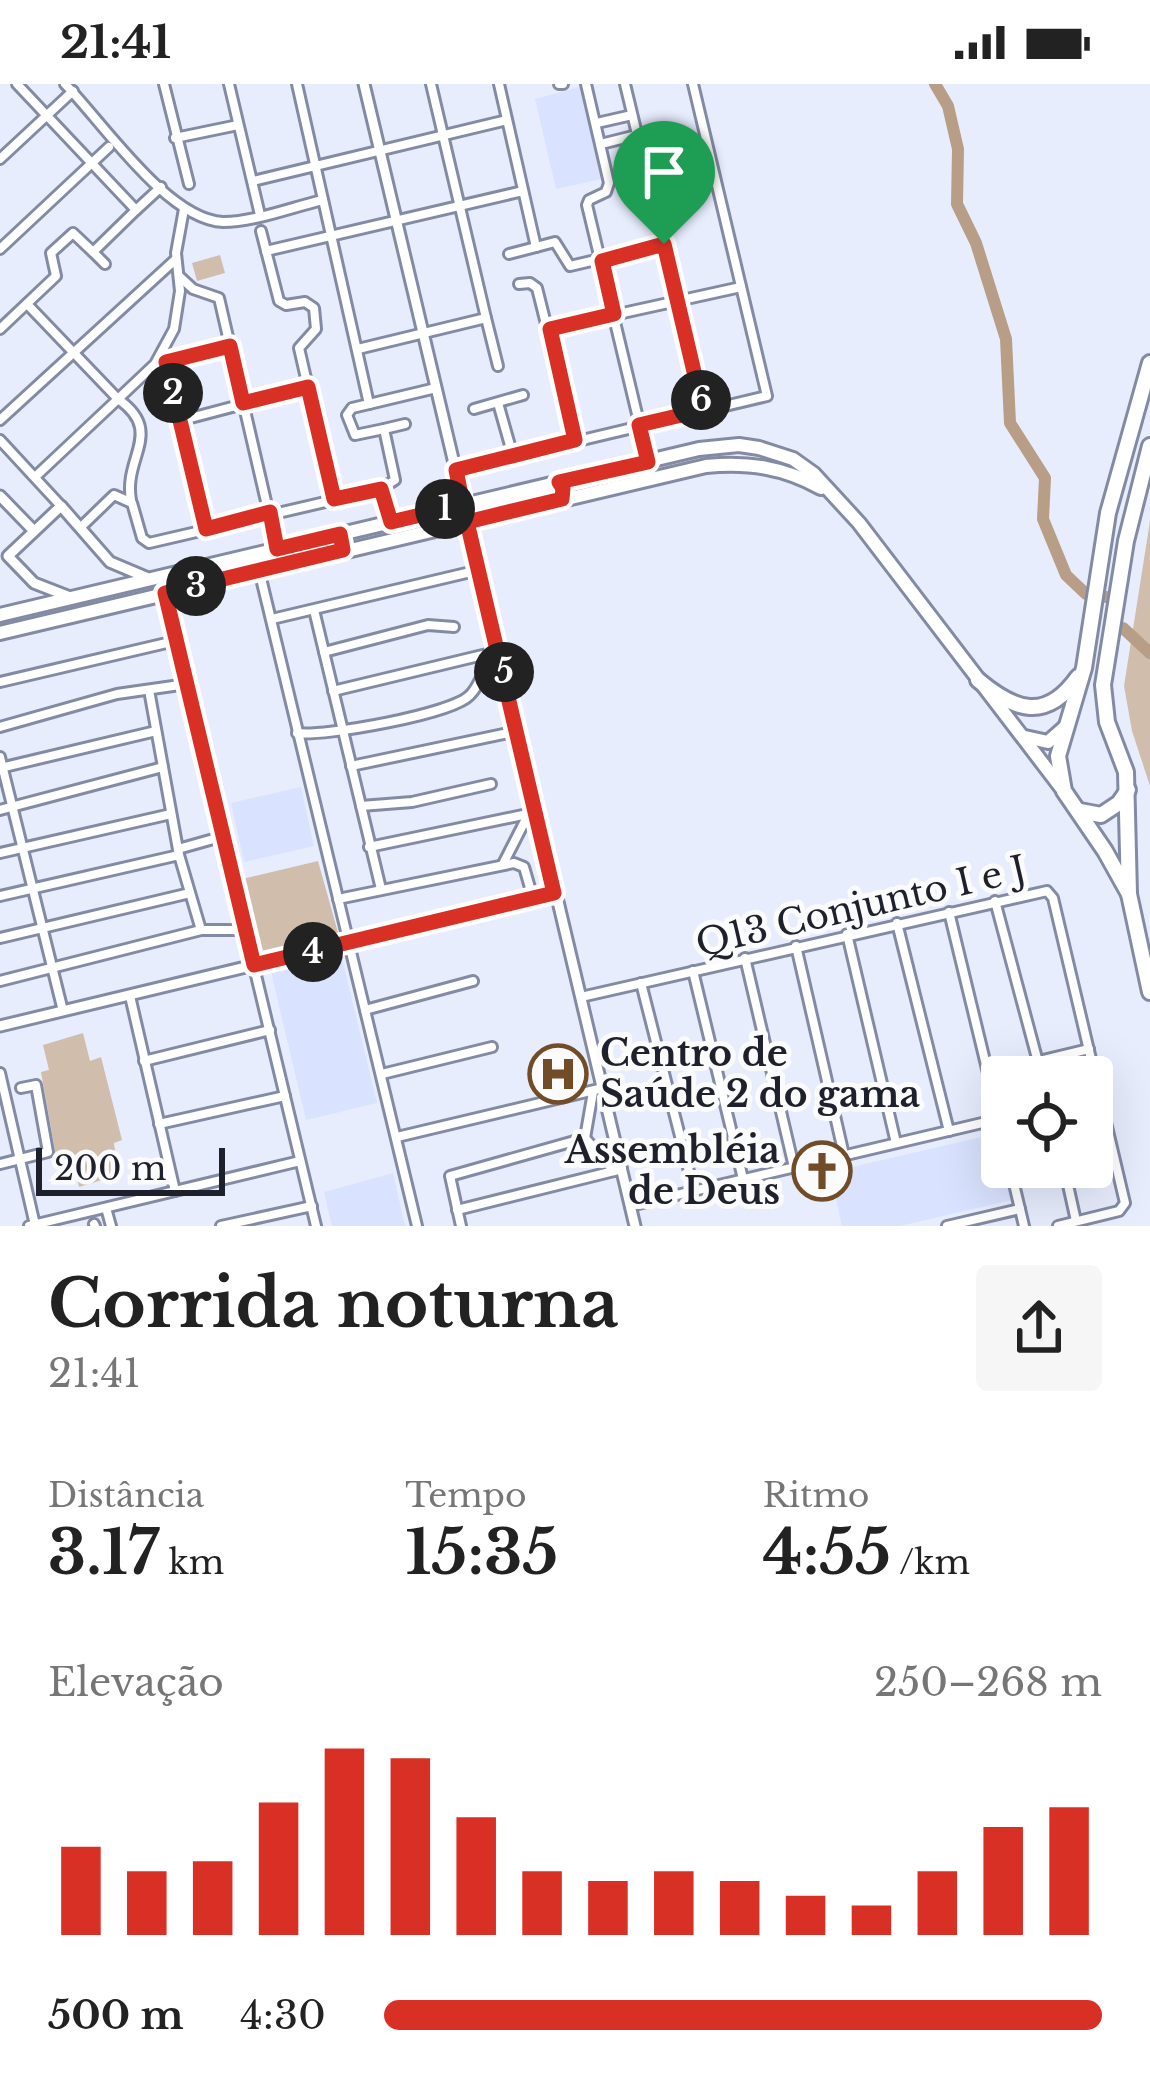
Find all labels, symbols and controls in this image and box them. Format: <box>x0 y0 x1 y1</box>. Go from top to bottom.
text: 21:41 <box>60 14 171 70</box>
pin <box>613 121 715 244</box>
icon: arrive <box>631 139 697 205</box>
pin: 2 <box>143 363 203 423</box>
pin: 6 <box>671 370 731 430</box>
text: 2 <box>162 372 184 413</box>
text: 6 <box>690 379 712 420</box>
pin: 1 <box>415 479 475 539</box>
text: 1 <box>438 488 452 529</box>
pin: 3 <box>166 556 226 616</box>
text: 3 <box>185 565 207 606</box>
pin: 5 <box>474 642 534 702</box>
text: 5 <box>494 651 514 692</box>
street label: Q13 Conjunto I e J <box>691 846 1031 966</box>
pin: 4 <box>283 922 343 982</box>
text: 4 <box>302 931 324 972</box>
place label: Centro de Saúde 2 do gama <box>600 1031 920 1117</box>
hospital icon: Centro de Saúde 2 do gama <box>527 1043 589 1105</box>
map controls <box>981 1056 1113 1188</box>
button: locate <box>981 1056 1113 1188</box>
place label: Assembléia de Deus <box>564 1128 780 1214</box>
church icon: Assembléia de Deus <box>791 1140 853 1202</box>
scale bar <box>36 1142 225 1195</box>
text: 200 m <box>54 1148 166 1189</box>
text: Corrida noturna <box>48 1263 619 1345</box>
button: share <box>976 1265 1102 1391</box>
text: 21:41 <box>48 1349 141 1398</box>
text: Distância <box>48 1475 204 1516</box>
text: Tempo <box>405 1475 527 1516</box>
text: Ritmo <box>763 1475 869 1516</box>
text: 3.17 <box>48 1516 159 1590</box>
text: 15:35 <box>405 1516 558 1590</box>
text: 4:55 <box>763 1516 891 1590</box>
text: km <box>159 1542 224 1583</box>
text: /km <box>891 1542 970 1583</box>
text: Elevação <box>48 1658 224 1707</box>
text: 250–268 m <box>874 1658 1102 1707</box>
text: 500 m <box>48 1991 184 2040</box>
text: 4:30 <box>240 1991 326 2040</box>

